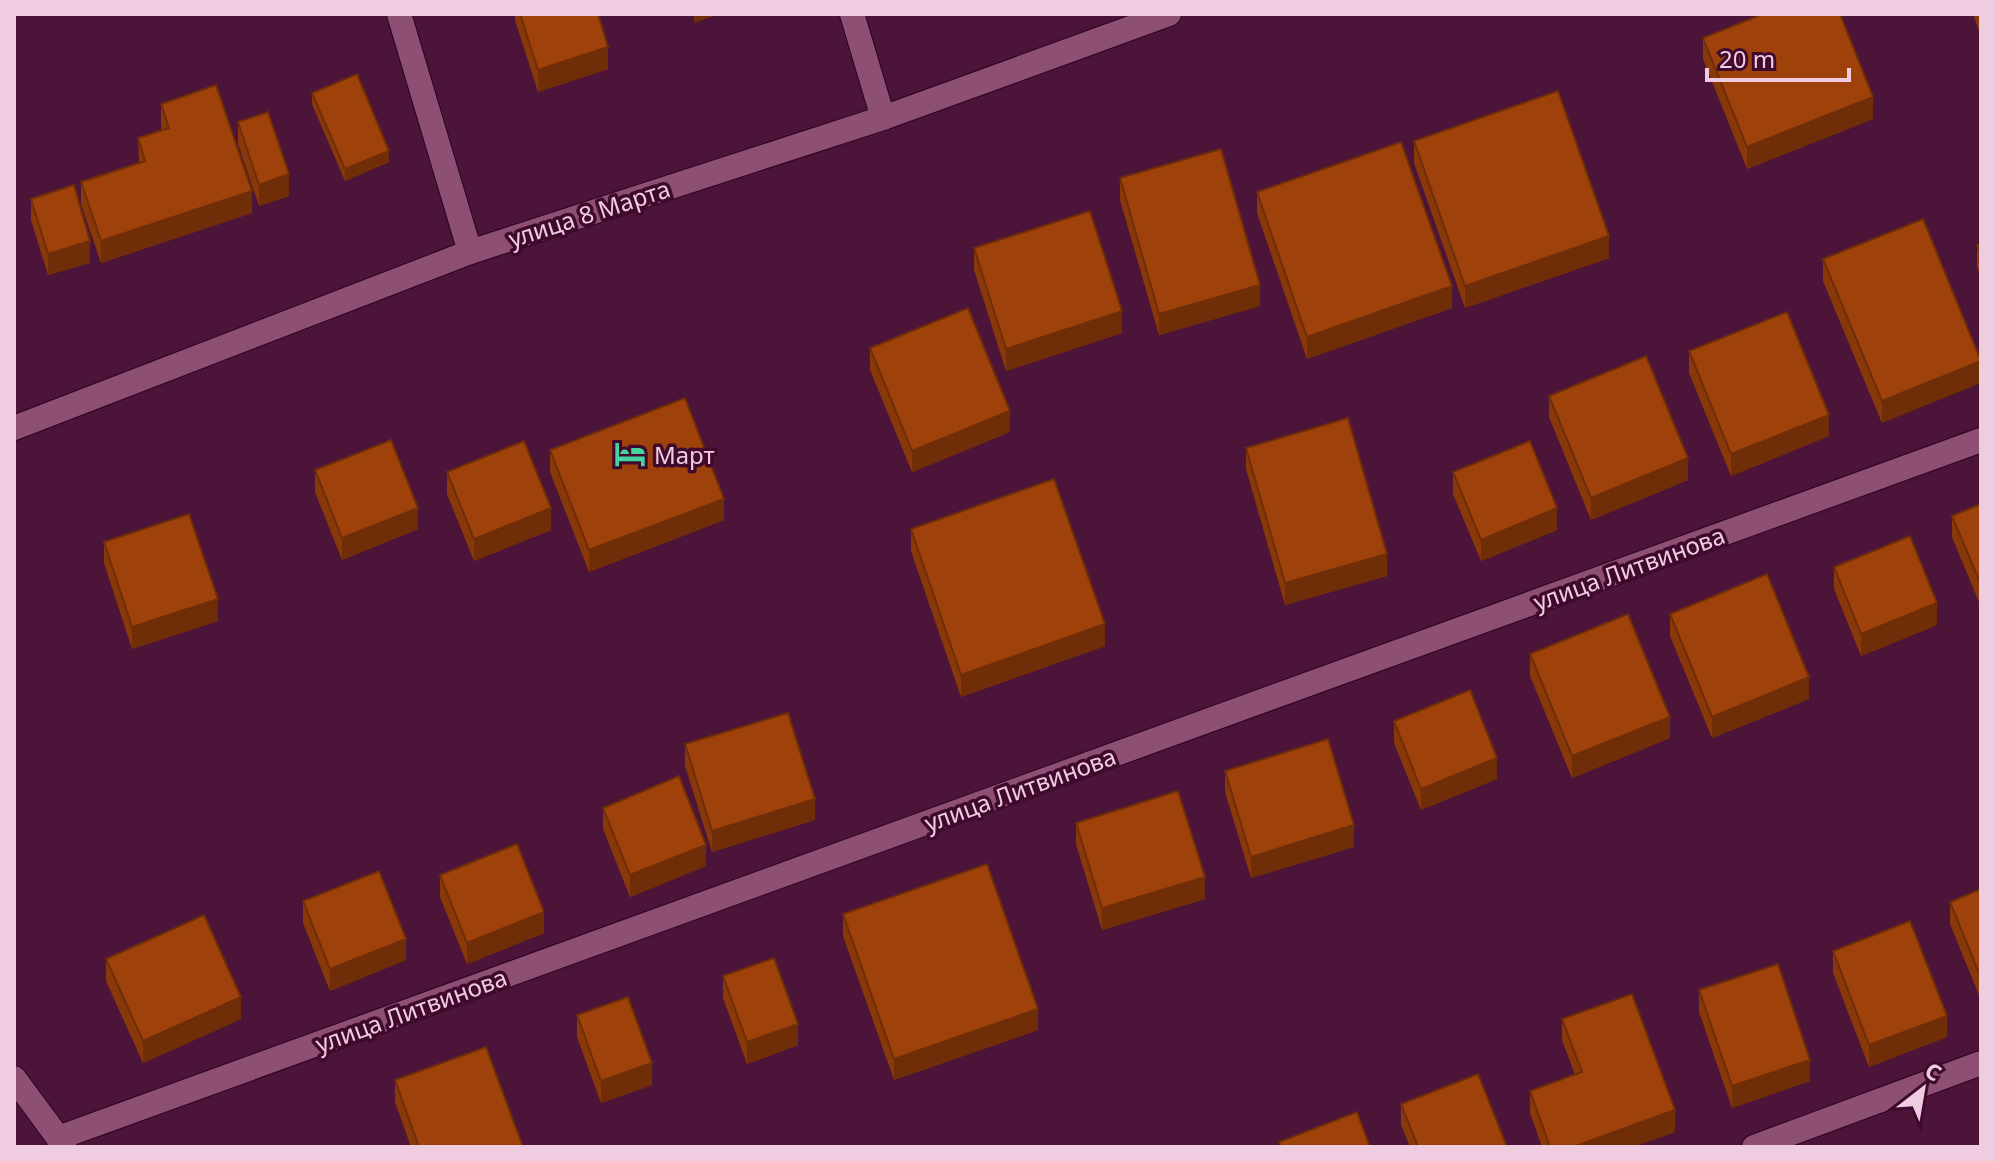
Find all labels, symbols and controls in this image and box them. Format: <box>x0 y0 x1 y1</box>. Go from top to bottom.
scale bar <box>1707 32 1849 82</box>
text: 20 m <box>1719 42 1775 75</box>
street label: улица 8 Марта <box>504 171 674 255</box>
hotel icon: Март <box>613 437 647 471</box>
place label: Март <box>654 438 715 471</box>
street label: улица Литвинова <box>1529 518 1729 618</box>
street label: улица Литвинова <box>920 739 1120 839</box>
street label: улица Литвинова <box>311 960 511 1060</box>
north arrow <box>1883 1049 1963 1129</box>
text: С <box>1920 1054 1948 1088</box>

